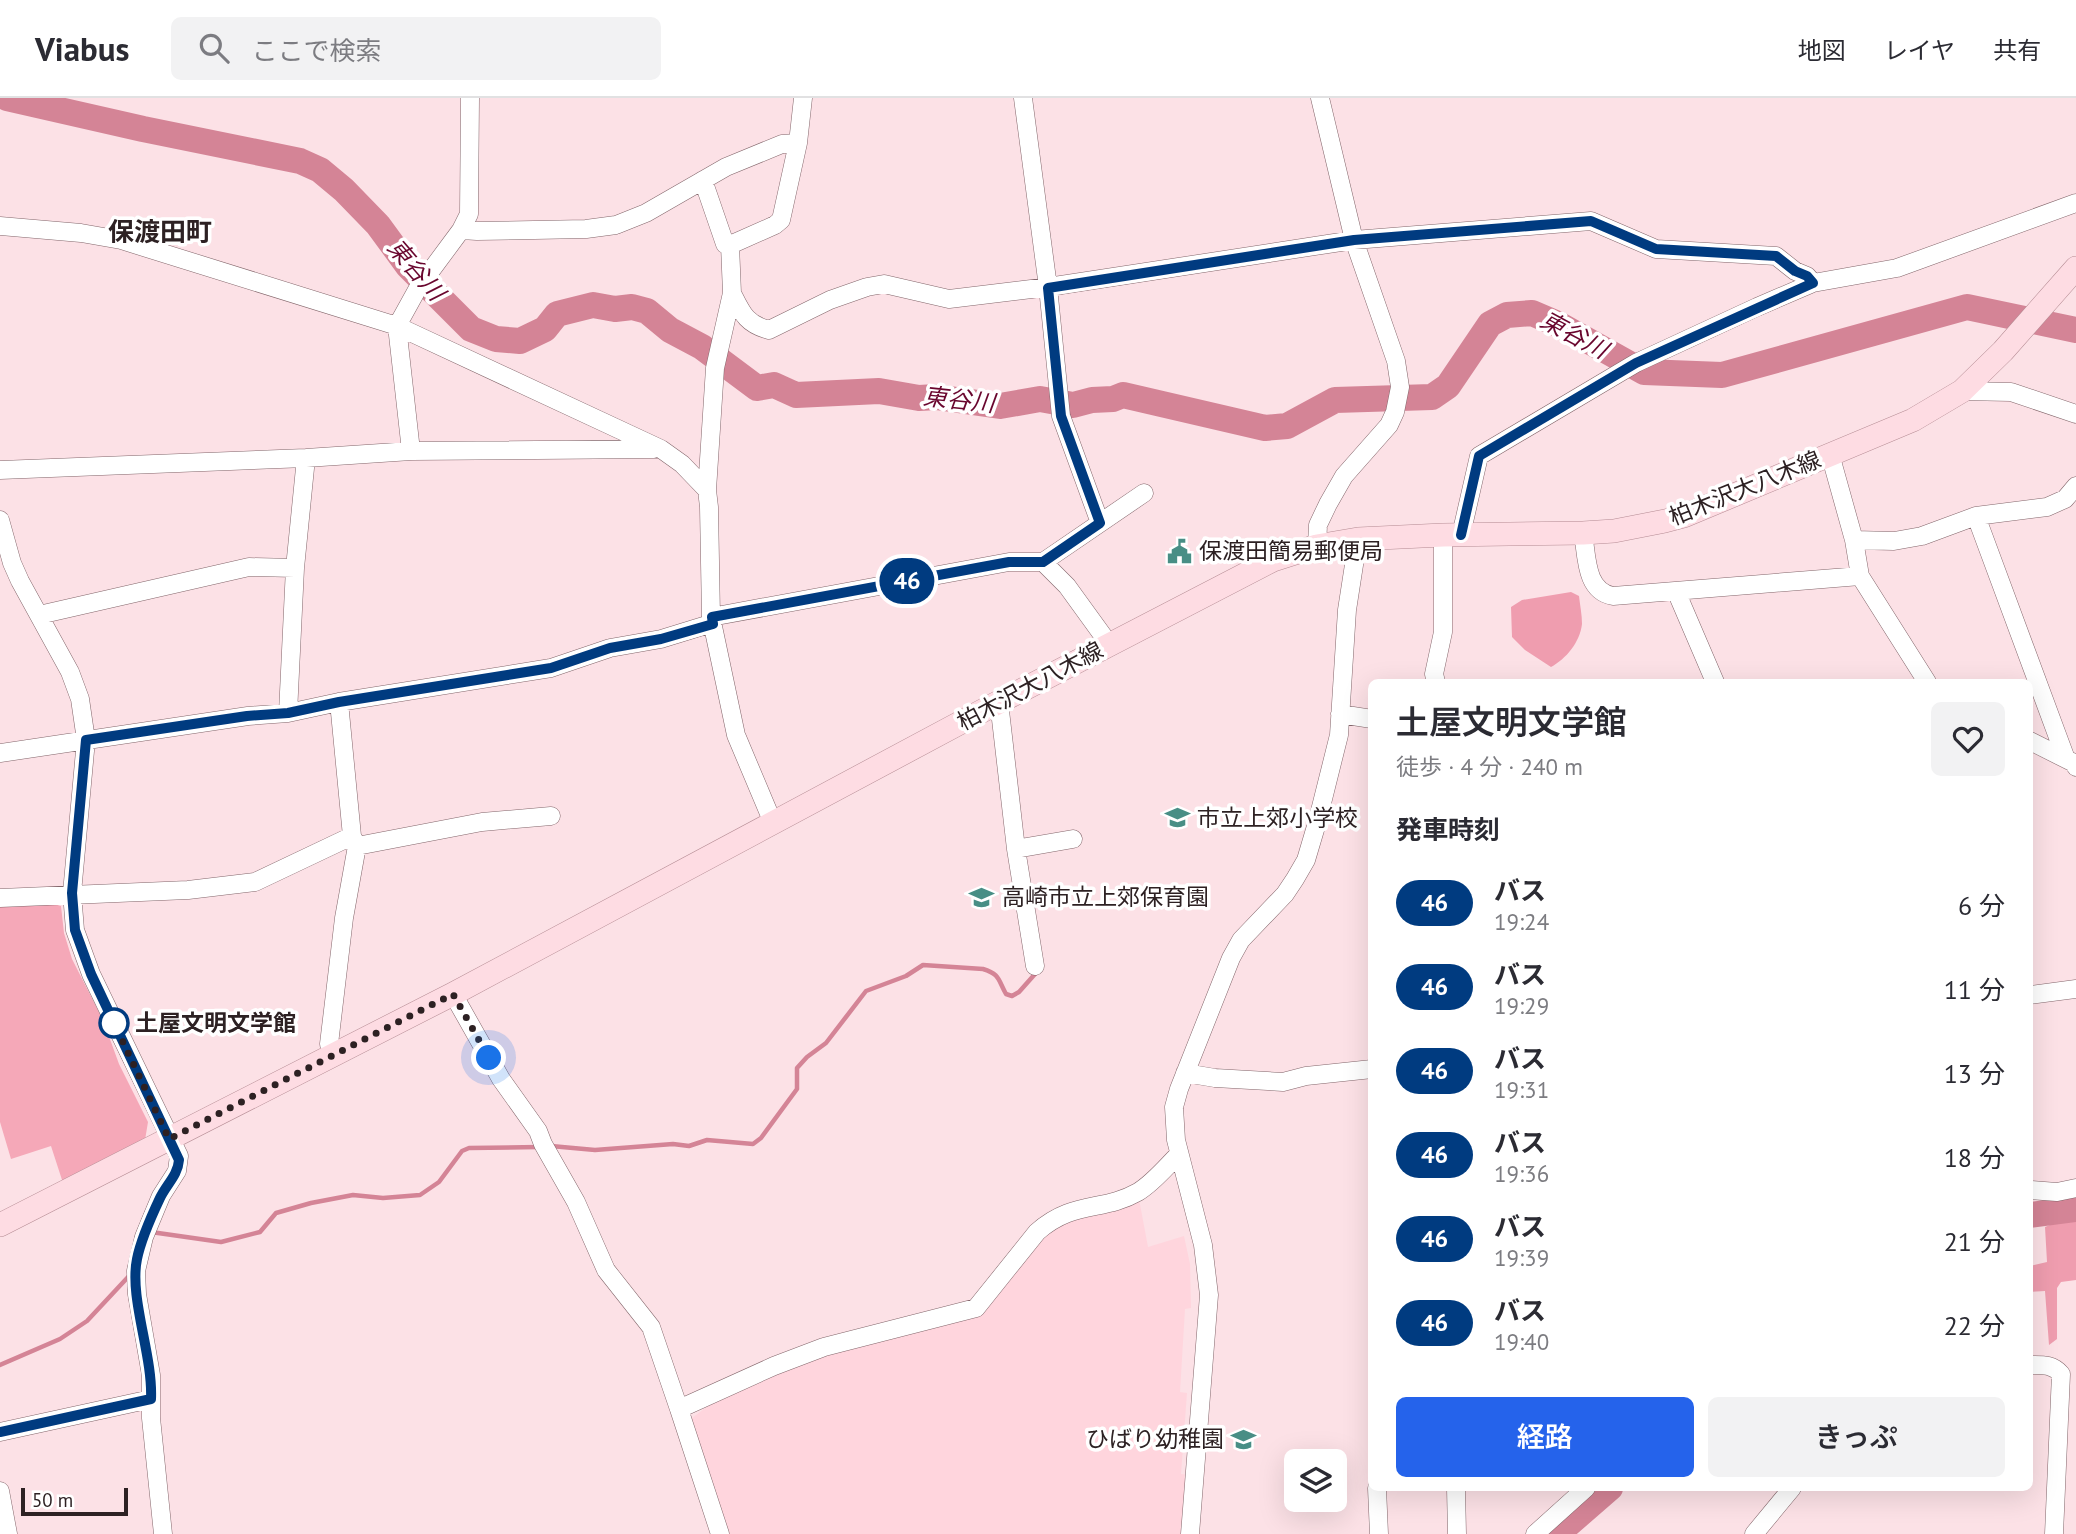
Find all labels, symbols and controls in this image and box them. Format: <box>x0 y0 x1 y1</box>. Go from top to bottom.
search box <box>171 17 661 80</box>
text: Viabus <box>35 27 129 70</box>
icon: search <box>195 29 233 67</box>
text: ここで検索 <box>251 34 382 67</box>
text: 地図 <box>1798 35 1846 66</box>
text: レイヤ <box>1884 35 1955 66</box>
text: 共有 <box>1993 35 2041 66</box>
district label: 保渡田町 <box>108 215 212 248</box>
water label: 東谷川 <box>381 232 454 309</box>
water label: 東谷川 <box>1535 304 1616 367</box>
water label: 東谷川 <box>922 380 999 419</box>
street label: 柏木沢大八木線 <box>1665 444 1825 531</box>
place label: 保渡田簡易郵便局 <box>1199 536 1383 565</box>
public building icon: 保渡田簡易郵便局 <box>1165 537 1193 565</box>
line badge: 46 <box>876 558 939 604</box>
text: 46 <box>893 565 921 596</box>
street label: 柏木沢大八木線 <box>952 635 1108 736</box>
text: 土屋文明文学館 <box>1396 700 1627 743</box>
button: heart <box>1931 702 2005 776</box>
text: 徒歩 · 4 分 · 240 m <box>1396 752 1583 781</box>
place label: 市立上郊小学校 <box>1197 803 1358 832</box>
school or university icon: 市立上郊小学校 <box>1163 804 1191 832</box>
text: 発車時刻 <box>1396 813 1500 846</box>
text: バス <box>1494 874 1546 907</box>
place label: 高崎市立上郊保育園 <box>1002 882 1209 911</box>
school or university icon: 高崎市立上郊保育園 <box>968 883 996 911</box>
text: 46 <box>1421 887 1448 918</box>
text: 6 分 <box>1958 889 2005 922</box>
text: 19:24 <box>1494 907 1549 936</box>
text: バス <box>1494 958 1546 991</box>
text: 46 <box>1421 971 1448 1002</box>
text: 11 分 <box>1944 973 2005 1006</box>
text: 19:29 <box>1494 991 1549 1020</box>
marker: 土屋文明文学館 <box>99 1008 129 1038</box>
place label: 土屋文明文学館 <box>135 1008 296 1037</box>
your location <box>471 1040 506 1075</box>
text: バス <box>1494 1042 1546 1075</box>
text: 46 <box>1421 1055 1448 1086</box>
text: 13 分 <box>1944 1057 2005 1090</box>
text: 19:31 <box>1494 1075 1549 1104</box>
text: バス <box>1494 1126 1546 1159</box>
text: 46 <box>1421 1139 1448 1170</box>
text: 18 分 <box>1944 1141 2005 1174</box>
text: 19:36 <box>1494 1159 1549 1188</box>
text: バス <box>1494 1210 1546 1243</box>
text: 46 <box>1421 1223 1448 1254</box>
text: 21 分 <box>1944 1225 2005 1258</box>
text: 19:39 <box>1494 1243 1549 1272</box>
text: バス <box>1494 1294 1546 1327</box>
text: 46 <box>1421 1307 1448 1338</box>
text: 22 分 <box>1944 1309 2005 1342</box>
text: 19:40 <box>1494 1327 1549 1356</box>
button: 経路 <box>1396 1397 1694 1477</box>
button: きっぷ <box>1708 1397 2005 1477</box>
place label: ひばり幼稚園 <box>1086 1424 1224 1453</box>
school or university icon: ひばり幼稚園 <box>1230 1425 1258 1453</box>
map controls <box>1284 1449 1347 1512</box>
button: layers <box>1284 1449 1347 1512</box>
scale bar <box>21 1485 128 1517</box>
text: 50 m <box>32 1488 73 1512</box>

